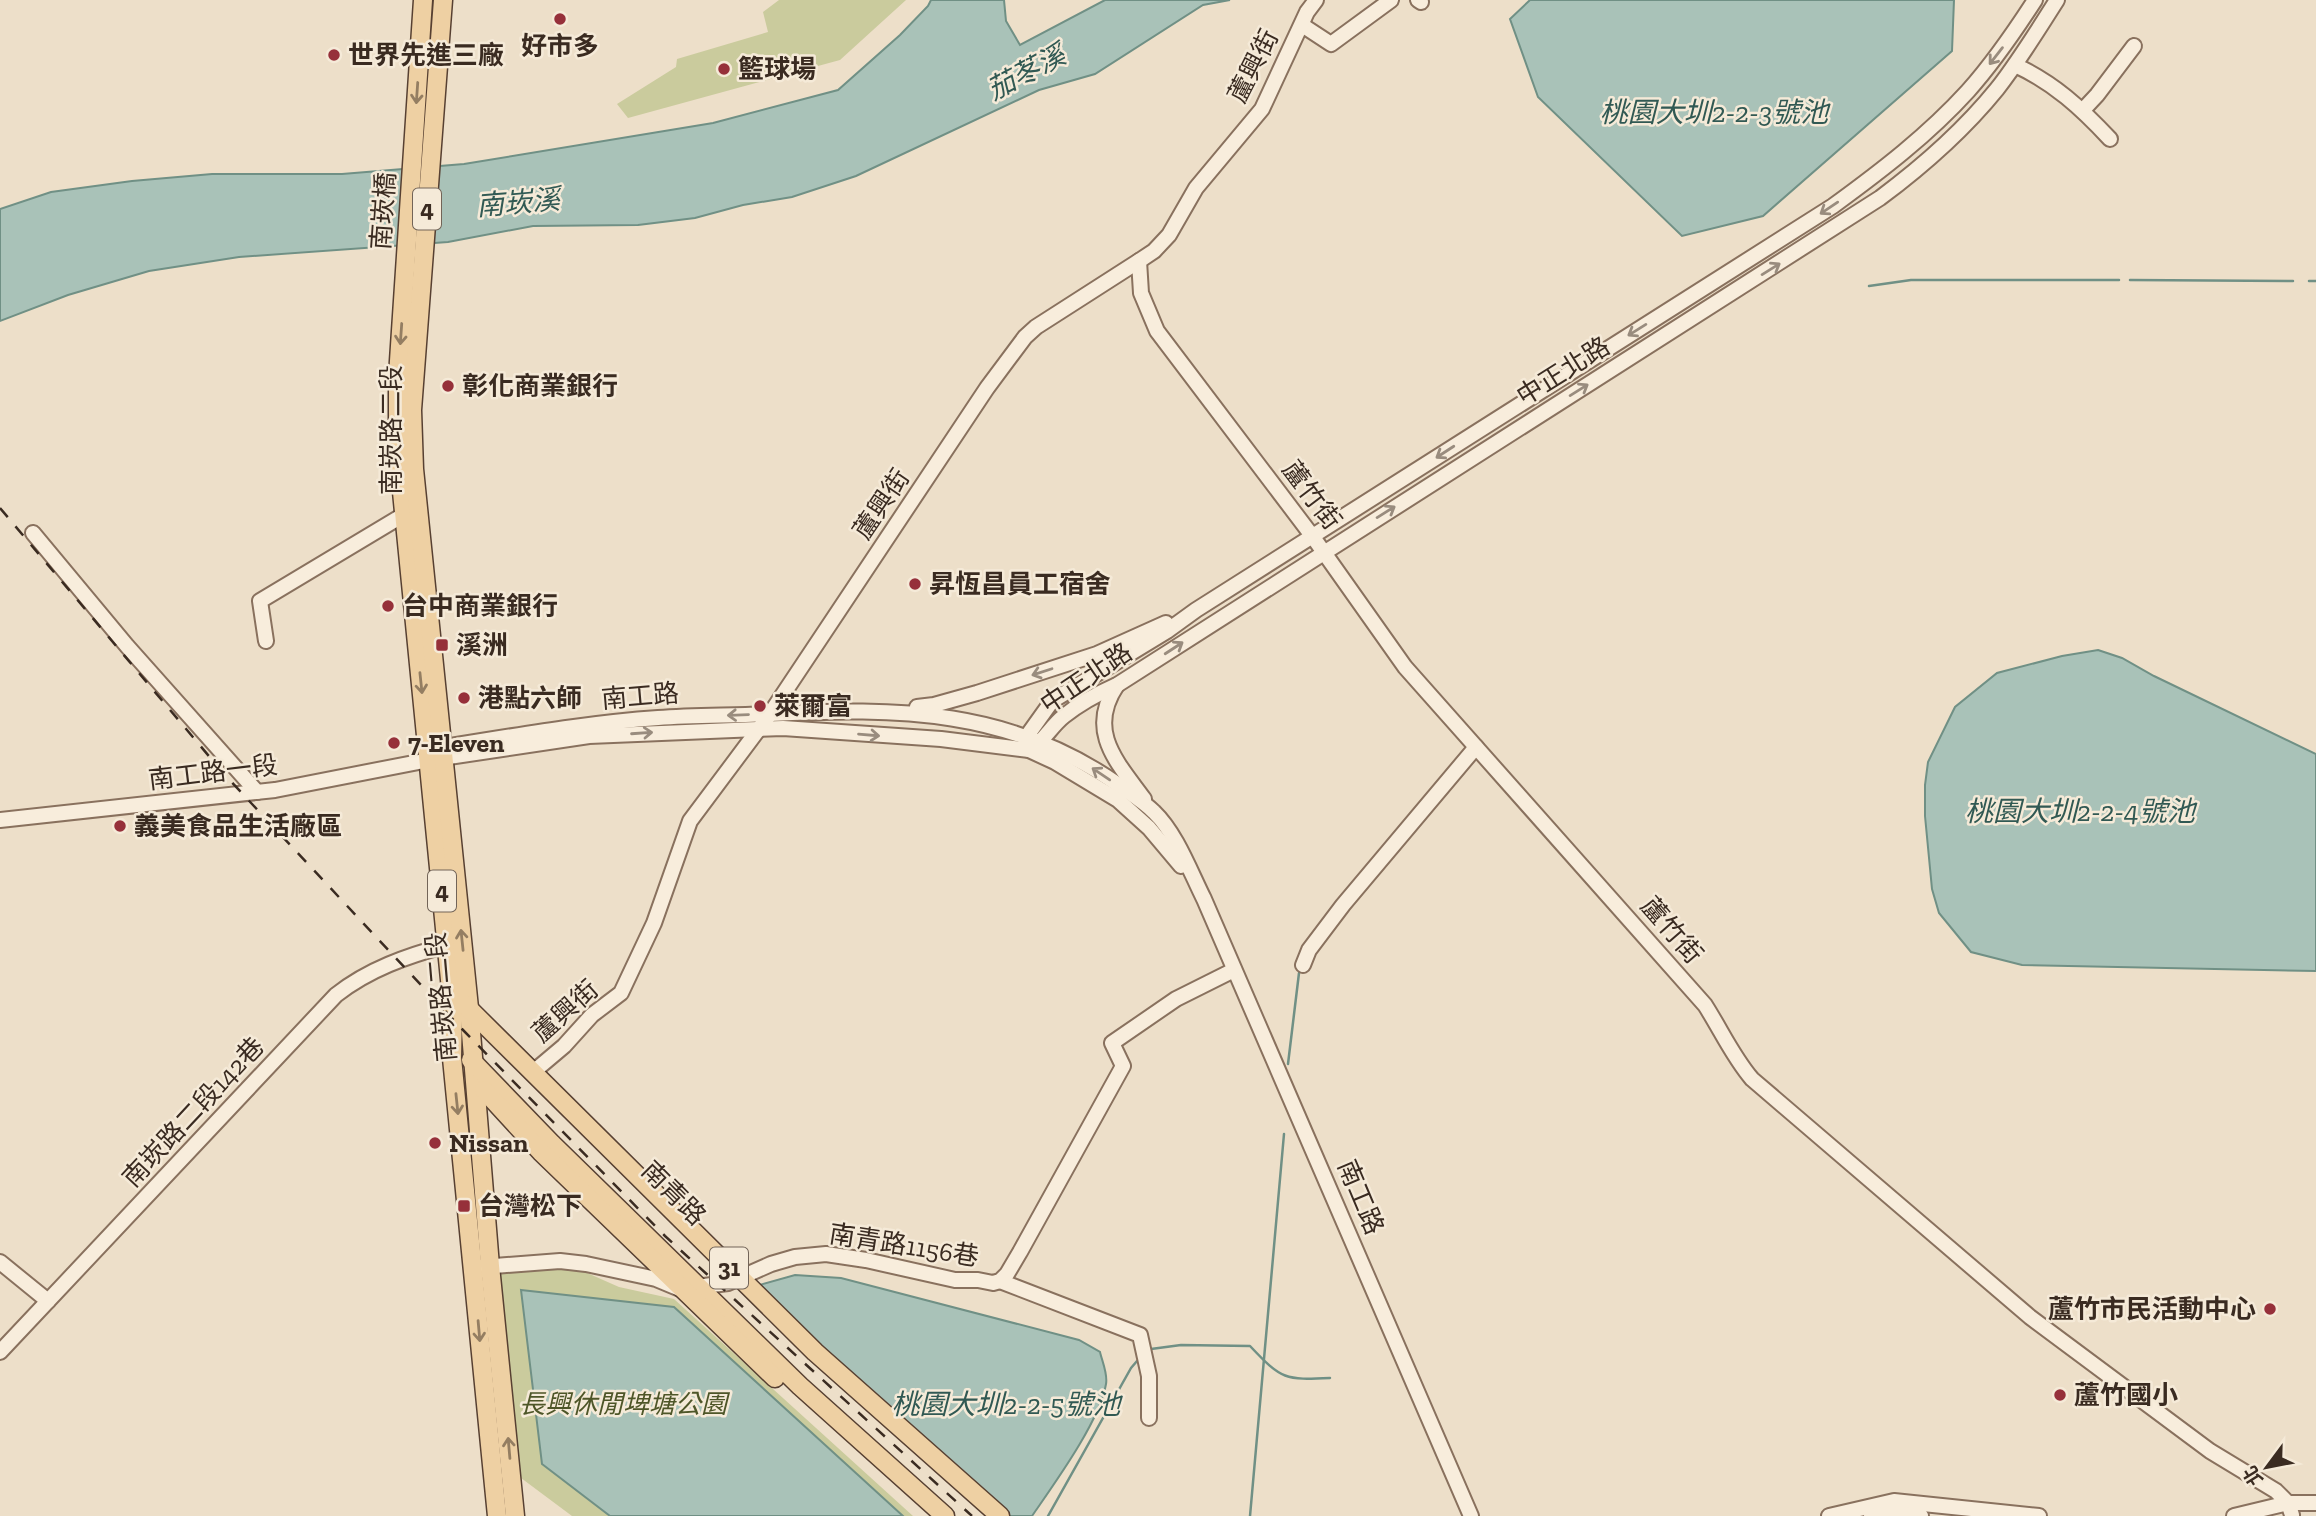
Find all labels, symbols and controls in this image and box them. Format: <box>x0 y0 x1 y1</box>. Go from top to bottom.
marker: 好市多 <box>552 11 568 27</box>
street label: 蘆興街 <box>1221 24 1285 108</box>
place label: 好市多 <box>521 30 599 62</box>
water label: 茄苳溪 <box>981 36 1075 107</box>
place label: 世界先進三廠 <box>348 39 504 71</box>
one-way arrow <box>1988 46 2003 64</box>
marker: 世界先進三廠 <box>326 47 342 63</box>
place label: 籃球場 <box>738 53 816 85</box>
marker: 籃球場 <box>716 61 732 77</box>
one-way arrow <box>410 81 423 103</box>
water label: 桃園大圳2-2-3號池 <box>1600 96 1831 129</box>
street label: 南崁橋 <box>364 171 402 251</box>
water label: 南崁溪 <box>475 182 565 223</box>
road number: 4 <box>413 188 441 230</box>
one-way arrow <box>1819 202 1839 216</box>
one-way arrow <box>1760 261 1780 275</box>
one-way arrow <box>394 322 407 345</box>
one-way arrow <box>1627 324 1647 338</box>
street label: 中正北路 <box>1510 330 1616 412</box>
street label: 南崁路二段 <box>375 365 407 495</box>
place label: 彰化商業銀行 <box>462 370 618 402</box>
marker: 彰化商業銀行 <box>440 378 456 394</box>
one-way arrow <box>1568 383 1588 397</box>
one-way arrow <box>1435 446 1455 460</box>
street label: 蘆竹街 <box>1276 454 1348 536</box>
street label: 蘆興街 <box>846 463 916 545</box>
one-way arrow <box>1376 504 1396 518</box>
place label: 昇恆昌員工宿舍 <box>929 568 1111 600</box>
marker: 昇恆昌員工宿舍 <box>907 576 923 592</box>
place label: 台中商業銀行 <box>402 590 558 622</box>
marker: 台中商業銀行 <box>380 598 396 614</box>
place label: 溪洲 <box>456 629 508 661</box>
street label: 中正北路 <box>1034 636 1138 720</box>
marker: 溪洲 <box>434 637 450 653</box>
one-way arrow <box>1164 641 1184 655</box>
one-way arrow <box>1032 667 1054 679</box>
one-way arrow <box>415 671 428 693</box>
street label: 南工路 <box>600 677 680 715</box>
place label: 港點六師 <box>478 682 582 714</box>
marker: 港點六師 <box>456 690 472 706</box>
place label: 萊爾富 <box>774 690 852 722</box>
marker: 萊爾富 <box>752 698 768 714</box>
one-way arrow <box>727 708 750 722</box>
one-way arrow <box>631 726 653 739</box>
place label: 7-Eleven <box>408 727 505 759</box>
one-way arrow <box>858 728 880 741</box>
marker: 7-Eleven <box>386 735 402 751</box>
street label: 南工路一段 <box>147 748 279 796</box>
one-way arrow <box>1092 766 1111 781</box>
water label: 桃園大圳2-2-4號池 <box>1965 795 2198 828</box>
place label: 義美食品生活廠區 <box>134 810 342 842</box>
marker: 義美食品生活廠區 <box>112 818 128 834</box>
road number: 4 <box>428 870 456 912</box>
street label: 蘆竹街 <box>1634 890 1710 970</box>
one-way arrow <box>455 929 468 952</box>
street label: 南崁路二段 <box>419 931 463 1063</box>
street label: 蘆興街 <box>525 973 605 1049</box>
street label: 南崁路二段142巷 <box>115 1030 271 1194</box>
one-way arrow <box>451 1092 464 1115</box>
place label: Nissan <box>449 1127 529 1159</box>
marker: Nissan <box>427 1135 443 1151</box>
street label: 南青路 <box>635 1154 713 1232</box>
street label: 南工路 <box>1331 1155 1391 1239</box>
place label: 台灣松下 <box>478 1190 582 1222</box>
marker: 台灣松下 <box>456 1198 472 1214</box>
street label: 南青路1156巷 <box>827 1217 981 1273</box>
road number: 31 <box>710 1248 748 1288</box>
place label: 蘆竹市民活動中心 <box>2048 1293 2256 1325</box>
marker: 蘆竹市民活動中心 <box>2262 1301 2278 1317</box>
one-way arrow <box>473 1319 486 1341</box>
place label: 蘆竹國小 <box>2074 1379 2178 1411</box>
marker: 蘆竹國小 <box>2052 1387 2068 1403</box>
park label: 長興休閒埤塘公園 <box>519 1388 731 1420</box>
water label: 桃園大圳2-2-5號池 <box>892 1388 1123 1421</box>
north arrow <box>2232 1432 2302 1502</box>
one-way arrow <box>502 1437 515 1460</box>
text: 北 <box>2238 1462 2268 1490</box>

